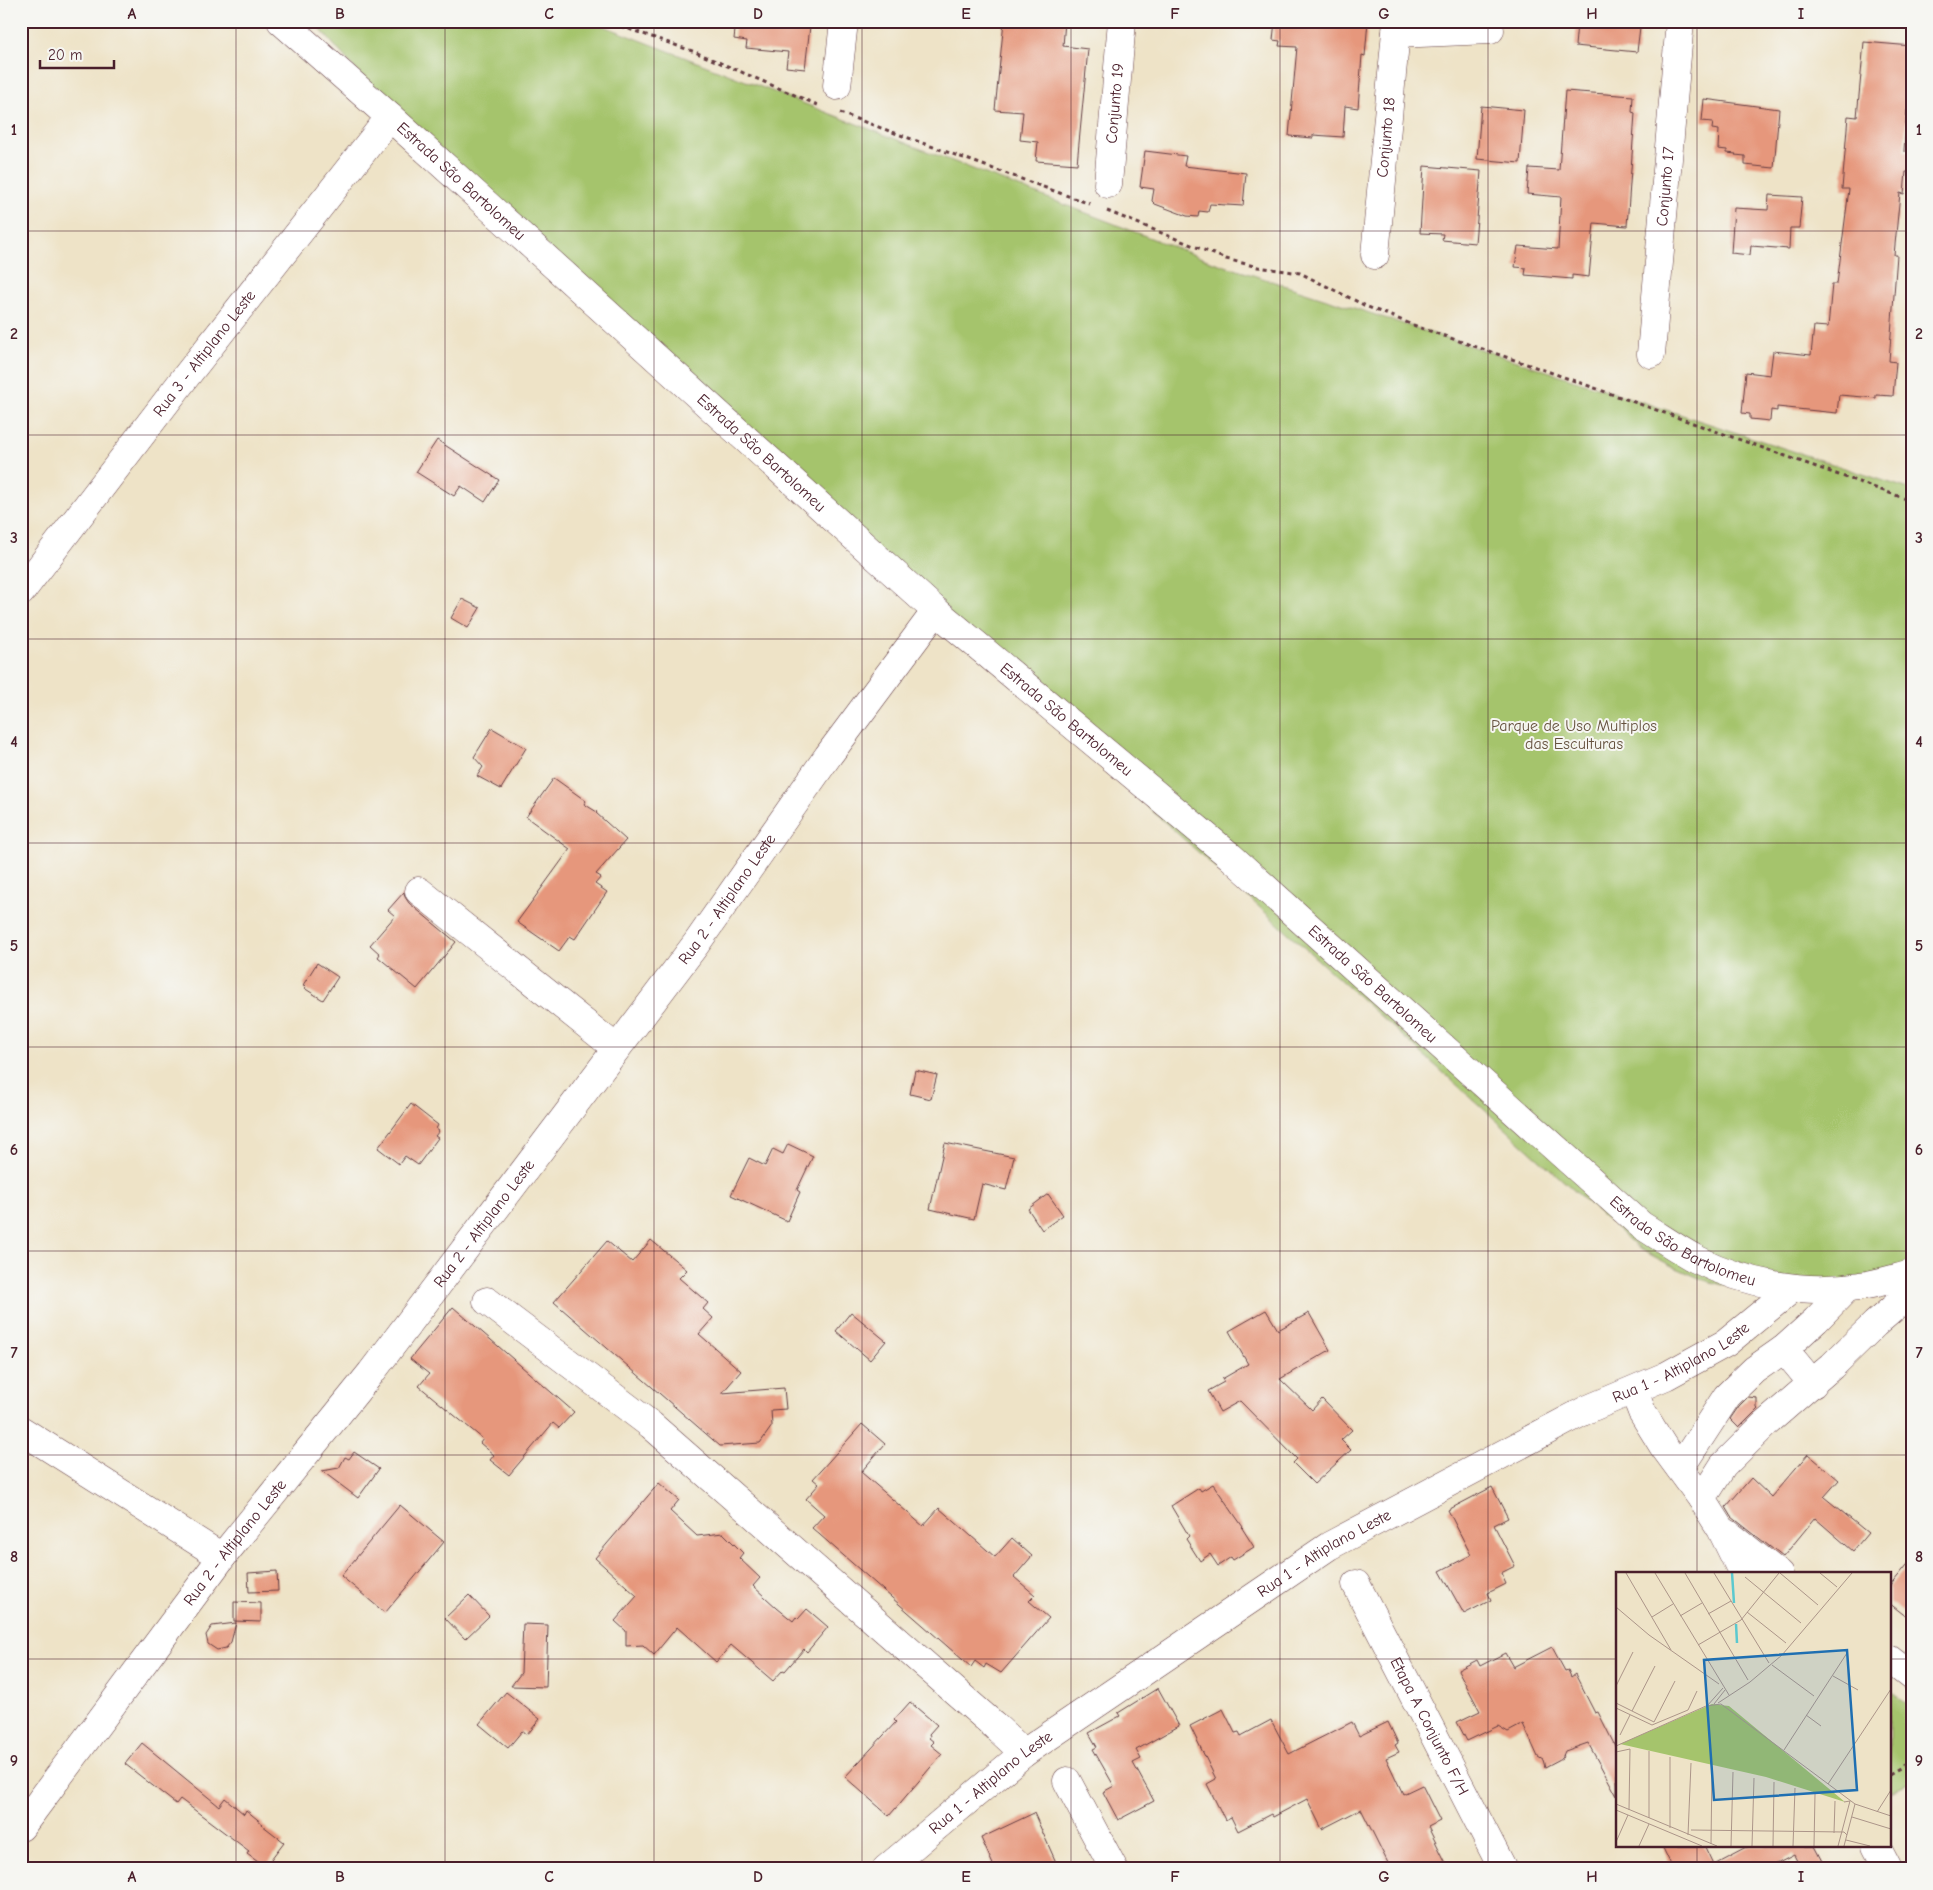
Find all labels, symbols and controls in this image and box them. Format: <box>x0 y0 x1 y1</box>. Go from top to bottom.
text: A <box>128 5 137 23</box>
text: B <box>335 5 345 23</box>
text: C <box>544 5 554 23</box>
text: D <box>753 5 763 23</box>
text: E <box>961 5 971 23</box>
text: F <box>1170 5 1180 23</box>
text: G <box>1378 5 1390 23</box>
text: H <box>1586 5 1598 23</box>
text: I <box>1798 5 1804 23</box>
scale bar <box>40 38 114 70</box>
text: 20 m <box>48 46 82 64</box>
street label: Conjunto 19 <box>1103 62 1127 144</box>
street label: Conjunto 18 <box>1373 97 1399 178</box>
street label: Estrada São Bartolomeu <box>393 119 529 244</box>
text: 1 <box>11 121 17 139</box>
text: 1 <box>1916 121 1922 139</box>
street label: Conjunto 17 <box>1653 146 1678 227</box>
street label: Rua 3 - Altiplano Leste <box>150 287 259 420</box>
text: 2 <box>10 325 18 343</box>
text: 2 <box>1915 325 1923 343</box>
street label: Estrada São Bartolomeu <box>693 390 829 516</box>
text: 3 <box>10 529 18 547</box>
text: 3 <box>1915 529 1923 547</box>
street label: Estrada São Bartolomeu <box>996 659 1136 780</box>
park label: Parque de Uso Multiplos das Esculturas <box>1491 717 1657 753</box>
text: 4 <box>10 733 18 751</box>
text: 4 <box>1915 733 1923 751</box>
street label: Rua 2 - Altiplano Leste <box>675 831 779 968</box>
street label: Estrada São Bartolomeu <box>1305 922 1441 1047</box>
text: 5 <box>10 937 18 955</box>
text: 5 <box>1915 937 1923 955</box>
text: 6 <box>10 1141 18 1159</box>
text: 6 <box>1915 1141 1923 1159</box>
street label: Rua 2 - Altiplano Leste <box>430 1156 538 1291</box>
street label: Estrada São Bartolomeu <box>1606 1192 1757 1290</box>
street label: Rua 1 - Altiplano Leste <box>1610 1318 1753 1407</box>
text: 7 <box>10 1344 18 1362</box>
text: 7 <box>1915 1344 1923 1362</box>
street label: Rua 2 - Altiplano Leste <box>180 1476 290 1609</box>
street label: Rua 1 - Altiplano Leste <box>1254 1506 1394 1601</box>
text: 8 <box>10 1548 18 1566</box>
text: 8 <box>1915 1548 1923 1566</box>
inset map <box>1616 1572 1890 1848</box>
street label: Etapa A Conjunto F/H <box>1386 1654 1472 1798</box>
street label: Rua 1 - Altiplano Leste <box>926 1727 1056 1838</box>
text: 9 <box>10 1752 18 1770</box>
text: 9 <box>1915 1752 1923 1770</box>
text: A <box>128 1868 137 1886</box>
text: B <box>335 1868 345 1886</box>
text: C <box>544 1868 554 1886</box>
text: D <box>753 1868 763 1886</box>
text: E <box>961 1868 971 1886</box>
text: F <box>1170 1868 1180 1886</box>
text: G <box>1378 1868 1390 1886</box>
text: H <box>1586 1868 1598 1886</box>
text: I <box>1798 1868 1804 1886</box>

